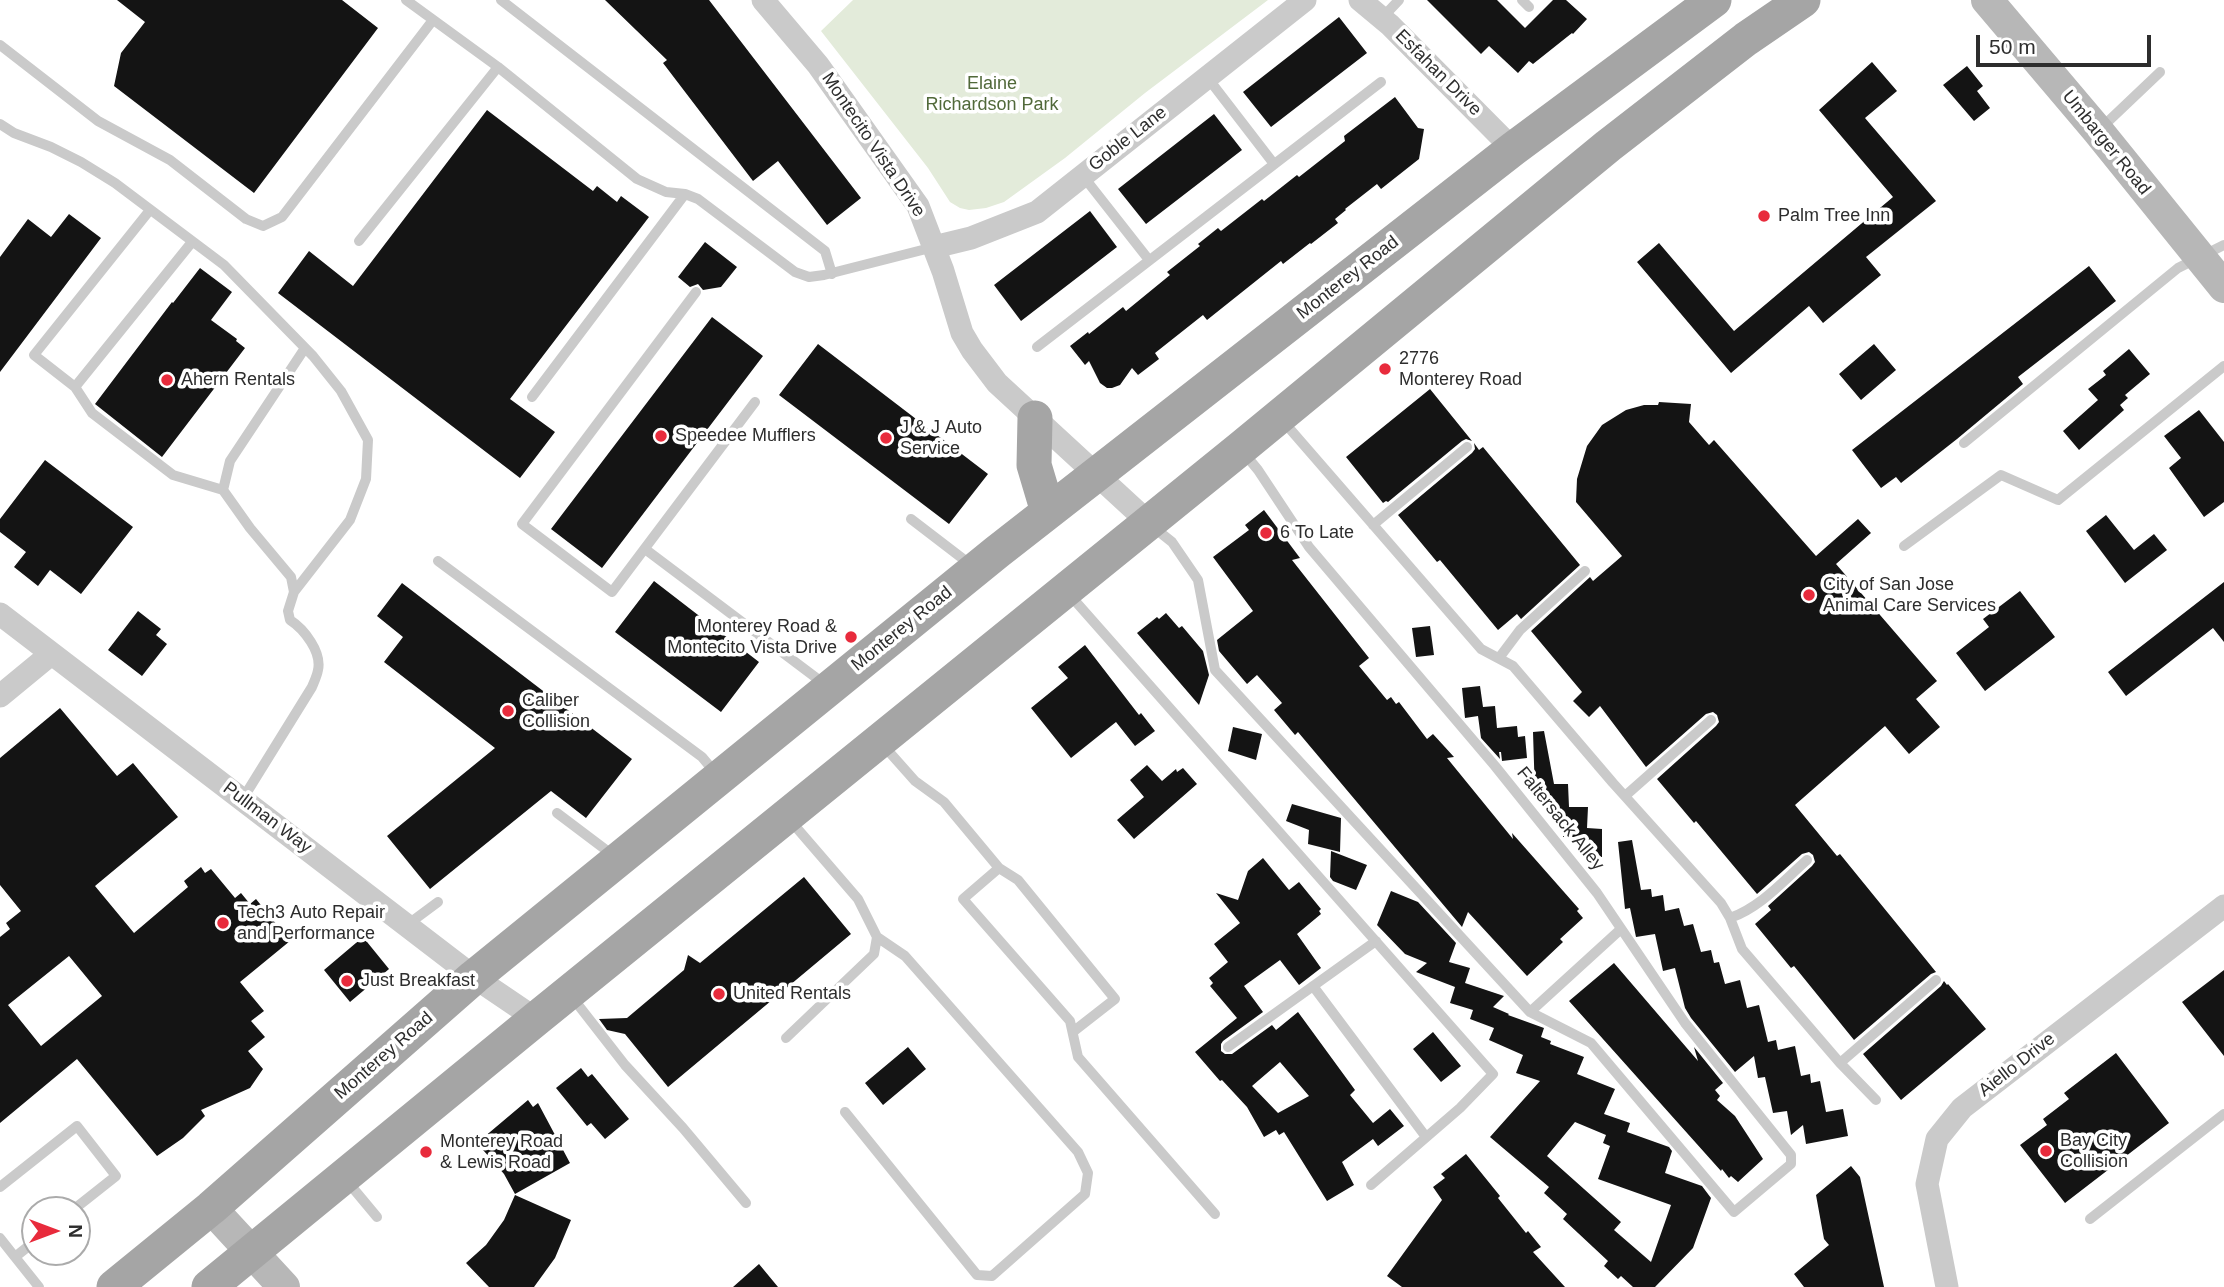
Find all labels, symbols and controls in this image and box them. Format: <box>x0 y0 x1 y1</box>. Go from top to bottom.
scale bar <box>1979 21 2154 65</box>
street label: Esfahan Drive <box>1390 25 1486 121</box>
text: 50 m <box>1989 35 2036 58</box>
street label: Montecito Vista Drive <box>817 69 929 221</box>
park label: Elaine Richardson Park <box>925 73 1059 116</box>
street label: Umbarger Road <box>2057 86 2155 200</box>
street label: Goble Lane <box>1085 102 1171 176</box>
place label: Palm Tree Inn <box>1778 205 1890 227</box>
marker: Palm Tree Inn <box>1756 208 1772 224</box>
street label: Monterey Road <box>1293 232 1403 324</box>
place label: 2776 Monterey Road <box>1399 348 1522 390</box>
marker: 2776 Monterey Road <box>1377 361 1393 377</box>
place label: Ahern Rentals <box>181 369 295 391</box>
marker: Ahern Rentals <box>159 372 175 388</box>
place label: J & J Auto Service <box>900 417 982 460</box>
place label: Speedee Mufflers <box>675 425 816 447</box>
marker: Speedee Mufflers <box>653 428 669 444</box>
marker: J & J Auto Service <box>878 430 894 446</box>
place label: 6 To Late <box>1280 522 1354 544</box>
marker: 6 To Late <box>1258 525 1274 541</box>
place label: City of San Jose Animal Care Services <box>1823 574 1996 616</box>
street label: Monterey Road <box>847 582 957 676</box>
marker: City of San Jose Animal Care Services <box>1801 587 1817 603</box>
place label: Monterey Road & Montecito Vista Drive <box>667 616 837 658</box>
marker: Monterey Road & Montecito Vista Drive <box>843 629 859 645</box>
place label: Caliber Collision <box>522 690 590 732</box>
marker: Caliber Collision <box>500 703 516 719</box>
street label: Faltersack Alley <box>1512 763 1608 875</box>
street label: Pullman Way <box>218 778 316 858</box>
place label: Tech3 Auto Repair and Performance <box>237 902 385 944</box>
marker: Tech3 Auto Repair and Performance <box>215 915 231 931</box>
place label: Just Breakfast <box>361 970 475 992</box>
marker: Just Breakfast <box>339 973 355 989</box>
place label: United Rentals <box>733 983 851 1005</box>
marker: United Rentals <box>711 986 727 1002</box>
street label: Monterey Road <box>330 1007 438 1105</box>
street label: Aiello Drive <box>1974 1028 2060 1102</box>
place label: Bay City Collision <box>2060 1130 2128 1172</box>
place label: Monterey Road & Lewis Road <box>440 1131 563 1174</box>
marker: Bay City Collision <box>2038 1143 2054 1159</box>
marker: Monterey Road & Lewis Road <box>418 1144 434 1160</box>
north arrow <box>21 1196 91 1266</box>
text: N <box>65 1224 86 1238</box>

